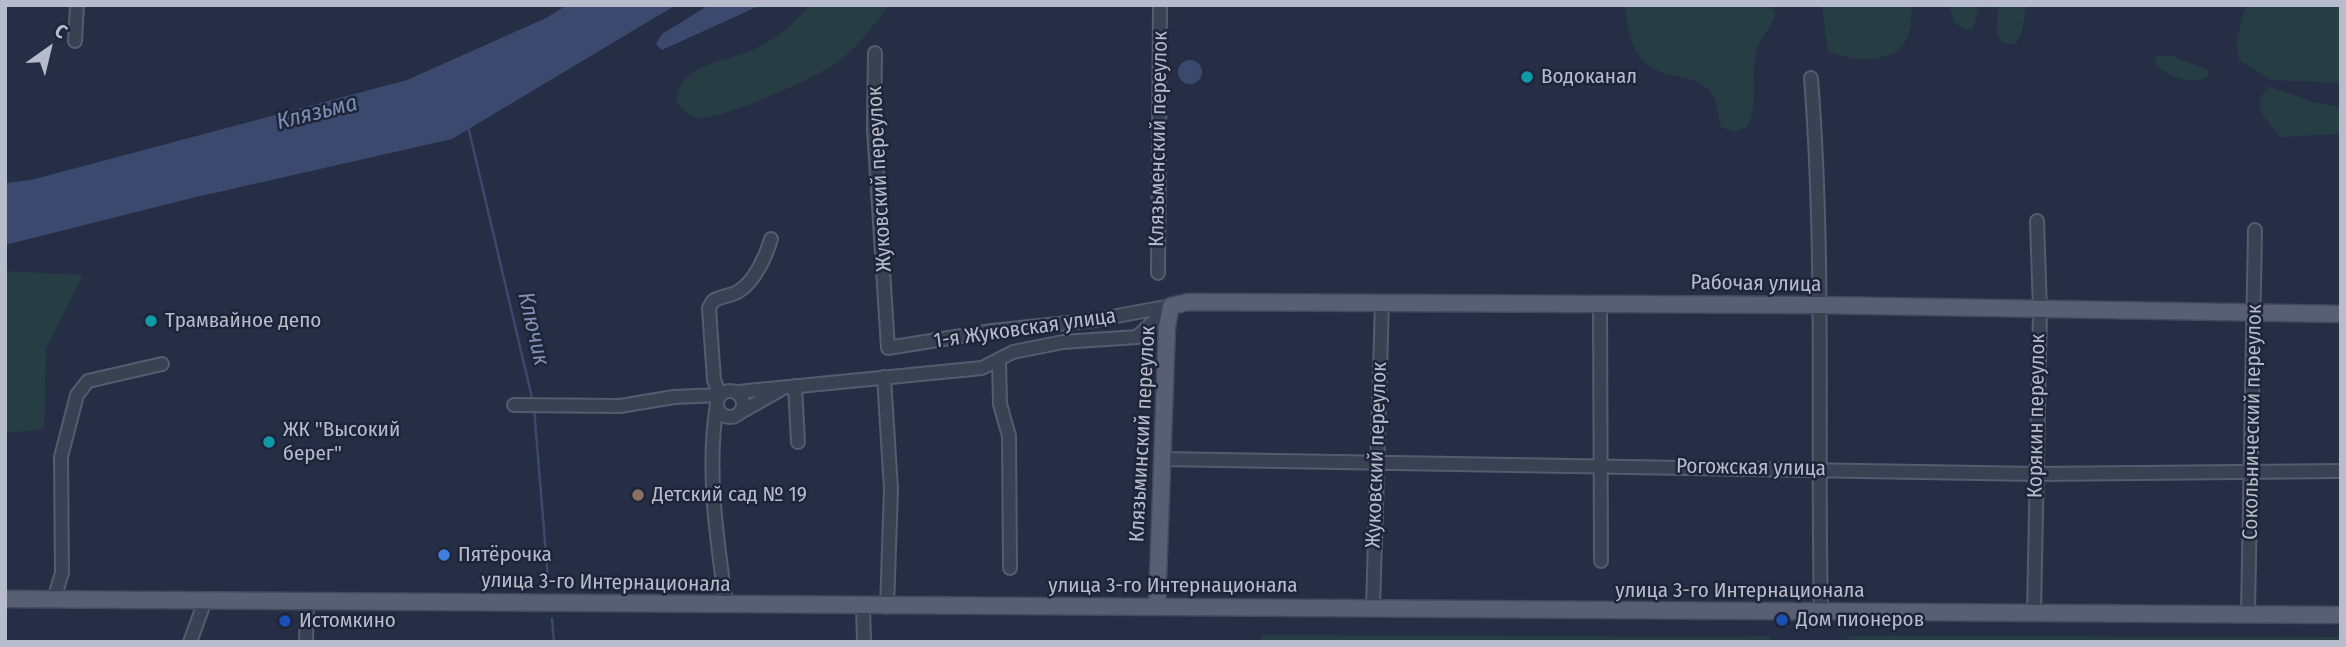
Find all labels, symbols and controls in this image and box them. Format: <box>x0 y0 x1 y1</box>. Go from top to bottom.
north arrow <box>14 14 84 84</box>
text: С <box>50 19 72 43</box>
street label: Клязьменский переулок <box>1145 31 1173 247</box>
place label: Водоканал <box>1541 64 1637 90</box>
marker: Водоканал <box>1519 69 1535 85</box>
street label: Жуковский переулок <box>863 85 897 273</box>
water label: Клязьма <box>274 90 360 136</box>
street label: Рабочая улица <box>1690 270 1822 298</box>
water label: Ключик <box>511 289 555 369</box>
street label: 1-я Жуковская улица <box>932 304 1118 354</box>
street label: Сокольнический переулок <box>2238 304 2268 540</box>
place label: Трамвайное депо <box>165 308 321 334</box>
marker: Трамвайное депо <box>143 313 159 329</box>
street label: Клязьминский переулок <box>1125 325 1161 543</box>
street label: Корякин переулок <box>2023 334 2051 498</box>
street label: Жуковский переулок <box>1361 362 1393 548</box>
place label: ЖК "Высокий берег" <box>283 417 400 467</box>
marker: ЖК "Высокий берег" <box>261 434 277 450</box>
street label: Рогожская улица <box>1676 454 1826 482</box>
place label: Детский сад № 19 <box>652 482 807 508</box>
marker: Детский сад № 19 <box>630 487 646 503</box>
place label: Пятёрочка <box>458 542 552 568</box>
marker: Пятёрочка <box>436 547 452 563</box>
street label: улица 3-го Интернационала <box>481 568 731 598</box>
street label: улица 3-го Интернационала <box>1048 573 1298 599</box>
street label: улица 3-го Интернационала <box>1615 578 1865 604</box>
place label: Дом пионеров <box>1796 607 1924 633</box>
place label: Истомкино <box>299 608 396 634</box>
marker: Дом пионеров <box>1774 612 1790 628</box>
marker: Истомкино <box>277 613 293 629</box>

